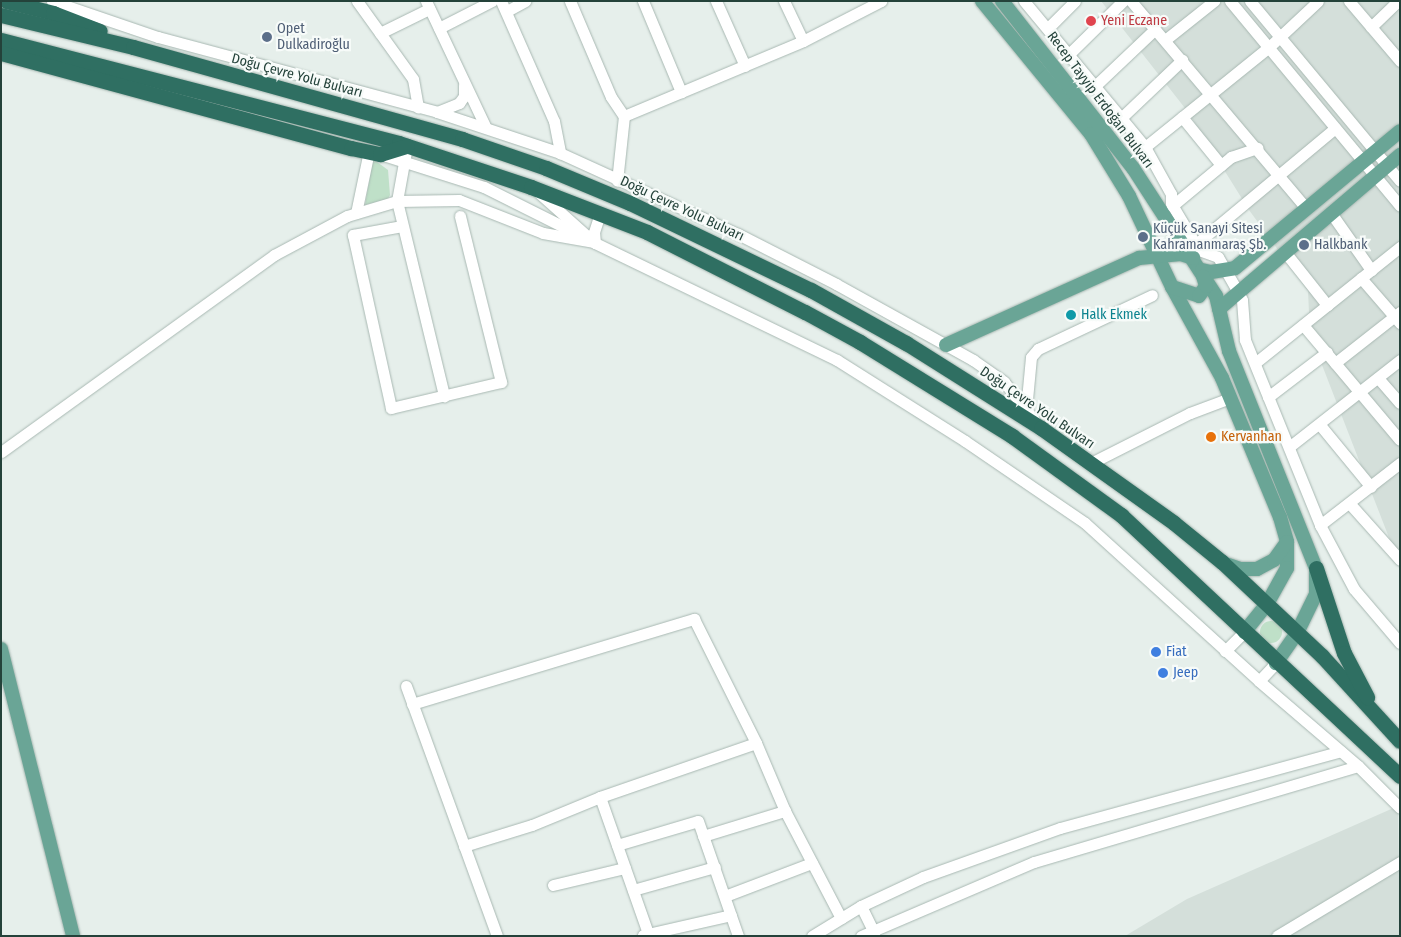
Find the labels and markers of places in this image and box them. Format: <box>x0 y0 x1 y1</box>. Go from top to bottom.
place label: Yeni Eczane <box>1101 13 1167 29</box>
marker: Yeni Eczane <box>1085 15 1097 27</box>
place label: Opet Dulkadiroğlu <box>277 21 350 54</box>
marker: Opet Dulkadiroğlu <box>261 31 273 43</box>
place label: Küçük Sanayi Sitesi Kahramanmaraş Şb. <box>1153 221 1266 253</box>
marker: Küçük Sanayi Sitesi Kahramanmaraş Şb. <box>1137 231 1149 243</box>
place label: Halkbank <box>1314 237 1368 253</box>
marker: Halkbank <box>1298 239 1310 251</box>
place label: Halk Ekmek <box>1081 307 1147 323</box>
marker: Halk Ekmek <box>1065 309 1077 321</box>
place label: Kervanhan <box>1221 429 1282 445</box>
marker: Kervanhan <box>1205 431 1217 443</box>
place label: Fiat <box>1166 644 1187 660</box>
marker: Fiat <box>1150 646 1162 658</box>
place label: Jeep <box>1173 665 1198 681</box>
marker: Jeep <box>1157 667 1169 679</box>

